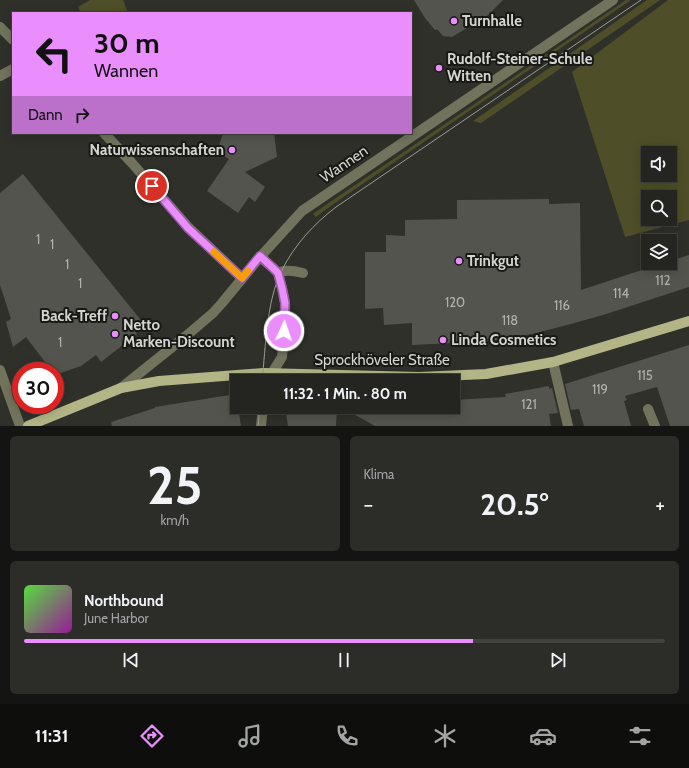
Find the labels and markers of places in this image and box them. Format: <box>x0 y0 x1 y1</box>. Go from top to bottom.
place label: Turnhalle <box>462 12 522 30</box>
marker: Turnhalle <box>449 16 459 26</box>
place label: Rudolf-Steiner-Schule Witten <box>447 50 593 85</box>
marker: Rudolf-Steiner-Schule Witten <box>434 63 444 73</box>
place label: Naturwissenschaften <box>90 141 224 159</box>
marker: Naturwissenschaften <box>227 145 237 155</box>
pin <box>135 169 169 203</box>
place label: Trinkgut <box>467 252 519 270</box>
marker: Trinkgut <box>454 256 464 266</box>
place label: Back-Treff <box>41 307 107 325</box>
marker: Back-Treff <box>110 311 120 321</box>
place label: Netto Marken-Discount <box>123 316 235 351</box>
marker: Netto Marken-Discount <box>110 329 120 339</box>
place label: Linda Cosmetics <box>451 331 556 349</box>
marker: Linda Cosmetics <box>438 335 448 345</box>

